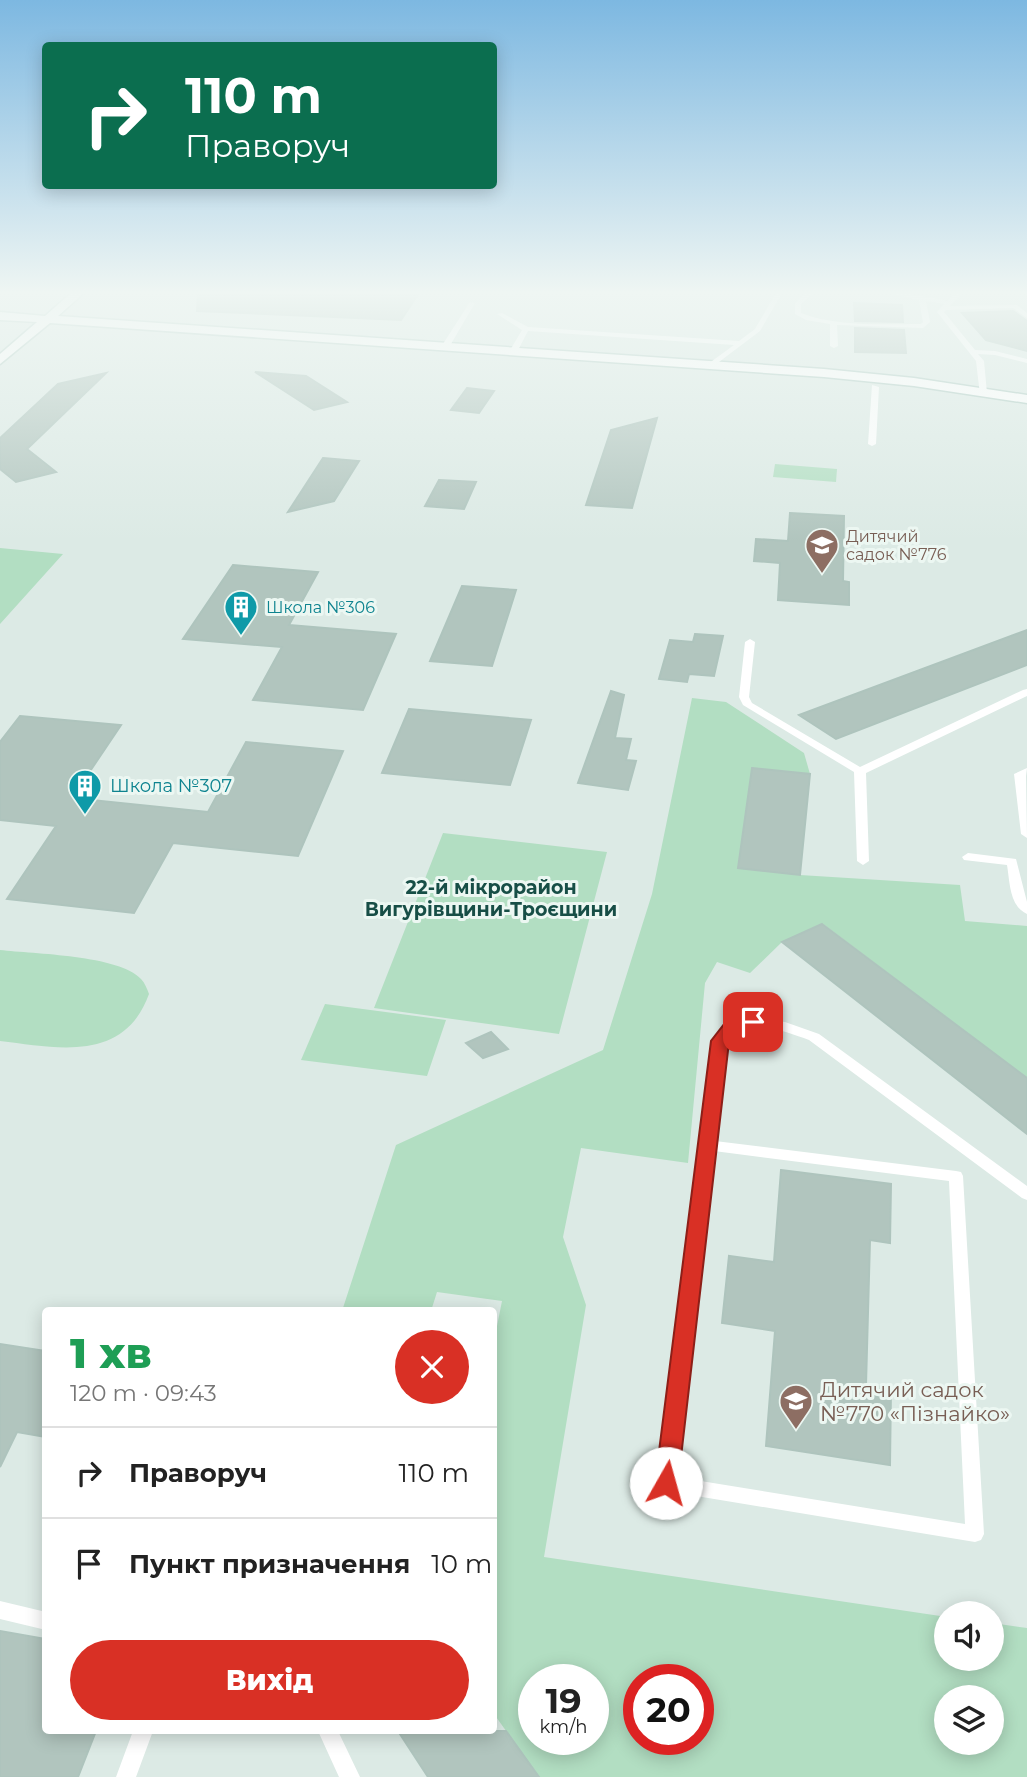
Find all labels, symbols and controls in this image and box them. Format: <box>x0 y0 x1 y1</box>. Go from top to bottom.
text: 110 m <box>185 66 322 125</box>
icon: right <box>70 70 161 161</box>
text: Праворуч <box>185 126 350 165</box>
school or university icon: Дитячий садок №776 <box>803 526 841 575</box>
place label: Дитячий садок №776 <box>846 527 947 564</box>
building icon: Школа №306 <box>222 588 260 637</box>
place label: Школа №306 <box>266 598 375 617</box>
building icon: Школа №307 <box>66 767 104 816</box>
place label: Школа №307 <box>110 775 232 797</box>
district label: 22-й мікрорайон Вигурівщини-Троєщини <box>365 876 617 921</box>
pin <box>723 992 783 1052</box>
icon: arrive <box>734 1003 772 1041</box>
text: 1 хв <box>70 1327 152 1379</box>
button: close <box>395 1330 469 1404</box>
place label: Дитячий садок №770 «Пізнайко» <box>820 1377 1010 1426</box>
text: 120 m · 09:43 <box>70 1379 217 1407</box>
school or university icon: Дитячий садок №770 «Пізнайко» <box>777 1382 815 1431</box>
position arrow <box>629 1446 703 1520</box>
icon: right <box>70 1454 108 1492</box>
text: Праворуч <box>129 1457 267 1489</box>
text: 110 m <box>399 1457 469 1489</box>
icon: arrive <box>70 1545 108 1583</box>
text: Пункт призначення <box>129 1548 410 1580</box>
text: 10 m <box>431 1548 492 1580</box>
map controls <box>934 1601 1004 1755</box>
button: sound <box>934 1601 1004 1671</box>
button: Вихід <box>70 1640 469 1720</box>
speed limit sign: 20 <box>623 1664 714 1755</box>
text: 19 <box>545 1679 582 1722</box>
button: layers <box>934 1685 1004 1755</box>
text: km/h <box>539 1716 588 1738</box>

